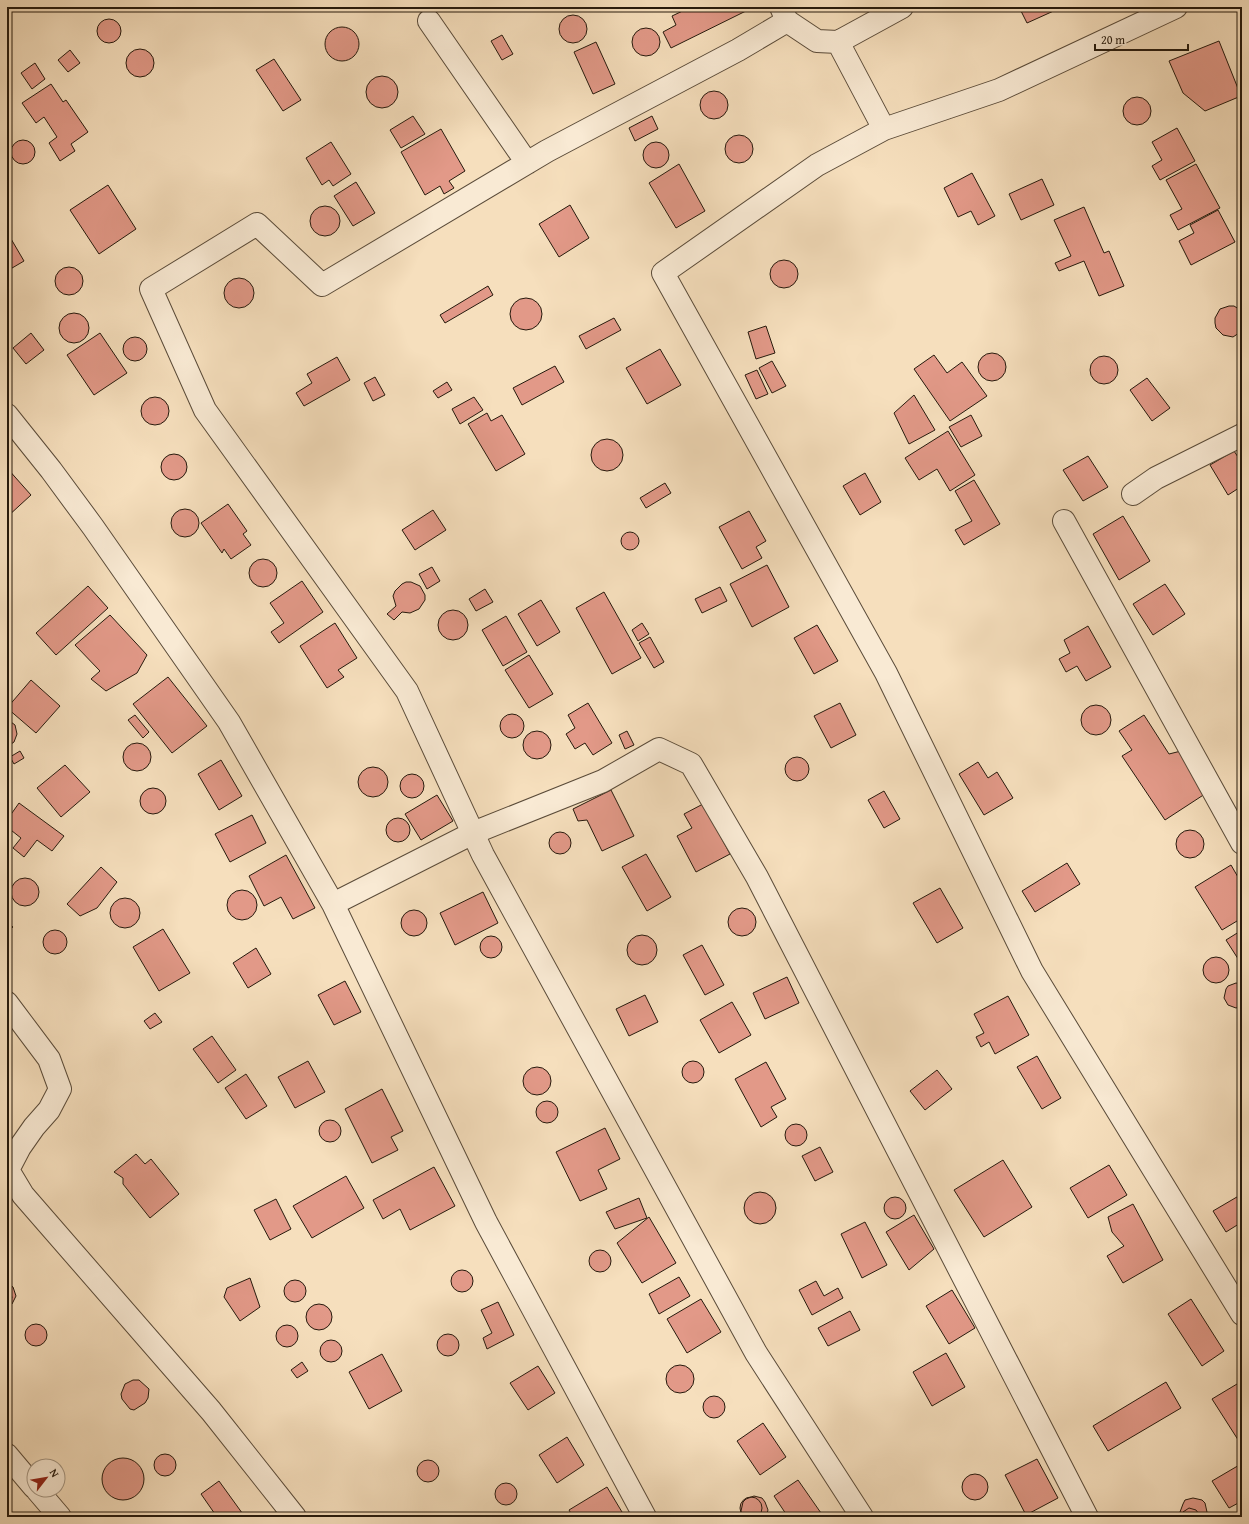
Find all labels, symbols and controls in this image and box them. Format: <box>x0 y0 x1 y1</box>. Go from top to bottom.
scale bar <box>1095 26 1188 52</box>
text: 20 m <box>1101 31 1125 48</box>
north arrow <box>26 1458 66 1498</box>
text: N <box>46 1466 64 1481</box>

